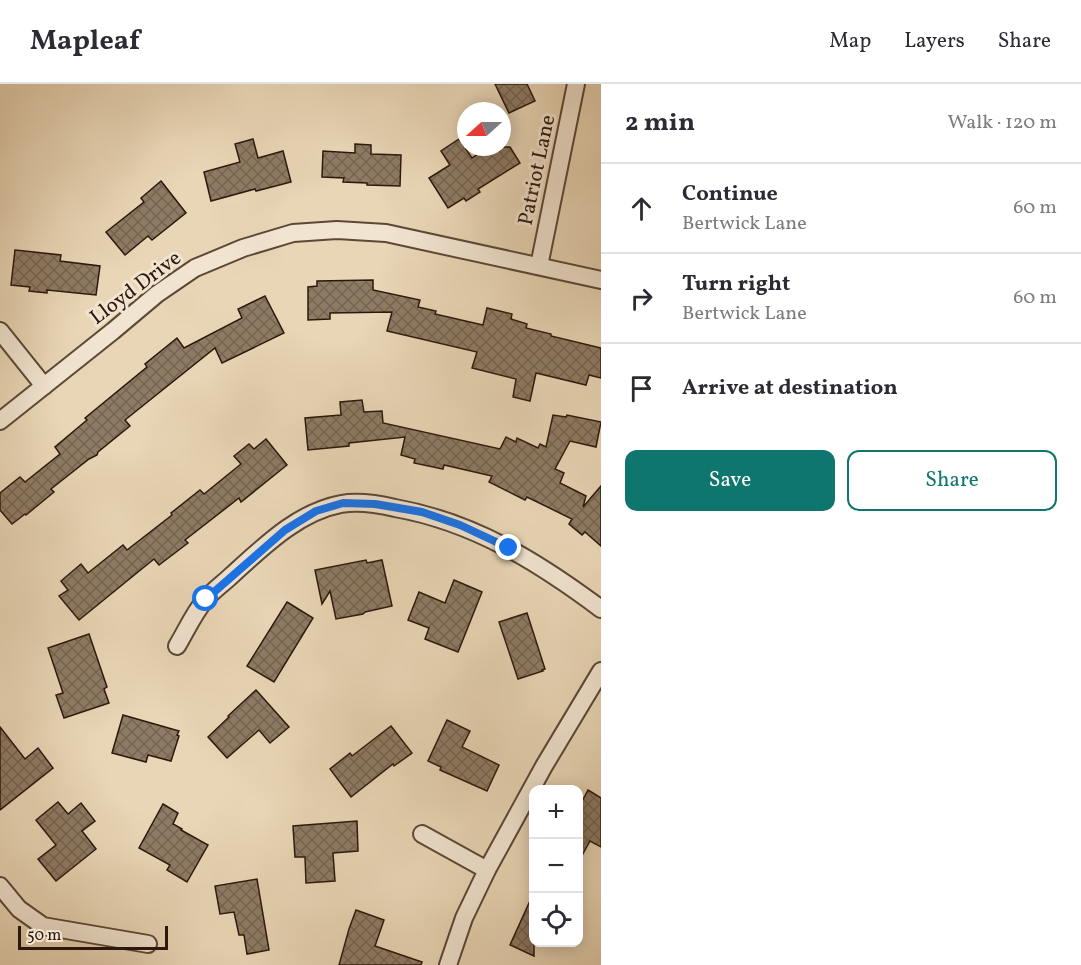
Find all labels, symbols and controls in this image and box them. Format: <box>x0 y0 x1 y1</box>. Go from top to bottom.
text: Mapleaf <box>30 22 140 61</box>
text: Map <box>829 27 871 56</box>
text: Layers <box>904 27 965 56</box>
text: Share <box>998 27 1051 56</box>
north arrow <box>457 102 511 156</box>
text: 2 min <box>625 105 695 141</box>
text: Walk · 120 m <box>948 109 1057 137</box>
street label: Patriot Lane <box>512 112 563 228</box>
text: Continue <box>682 179 778 210</box>
icon: ahead <box>625 192 658 225</box>
text: 60 m <box>1013 194 1057 222</box>
text: Bertwick Lane <box>682 210 807 238</box>
street label: Lloyd Drive <box>84 244 188 332</box>
text: Turn right <box>682 269 790 300</box>
icon: right <box>625 282 658 315</box>
text: 60 m <box>1013 284 1057 312</box>
text: Bertwick Lane <box>682 300 807 328</box>
icon: arrive <box>625 372 658 405</box>
text: Arrive at destination <box>682 373 898 404</box>
button: Save <box>625 450 835 511</box>
button: Share <box>847 450 1057 511</box>
route end <box>495 534 521 560</box>
route start <box>192 585 218 611</box>
map controls <box>529 785 583 947</box>
button: + <box>529 785 583 839</box>
button: − <box>529 839 583 893</box>
button: locate <box>529 893 583 947</box>
scale bar <box>18 923 168 950</box>
text: 50 m <box>27 925 61 947</box>

